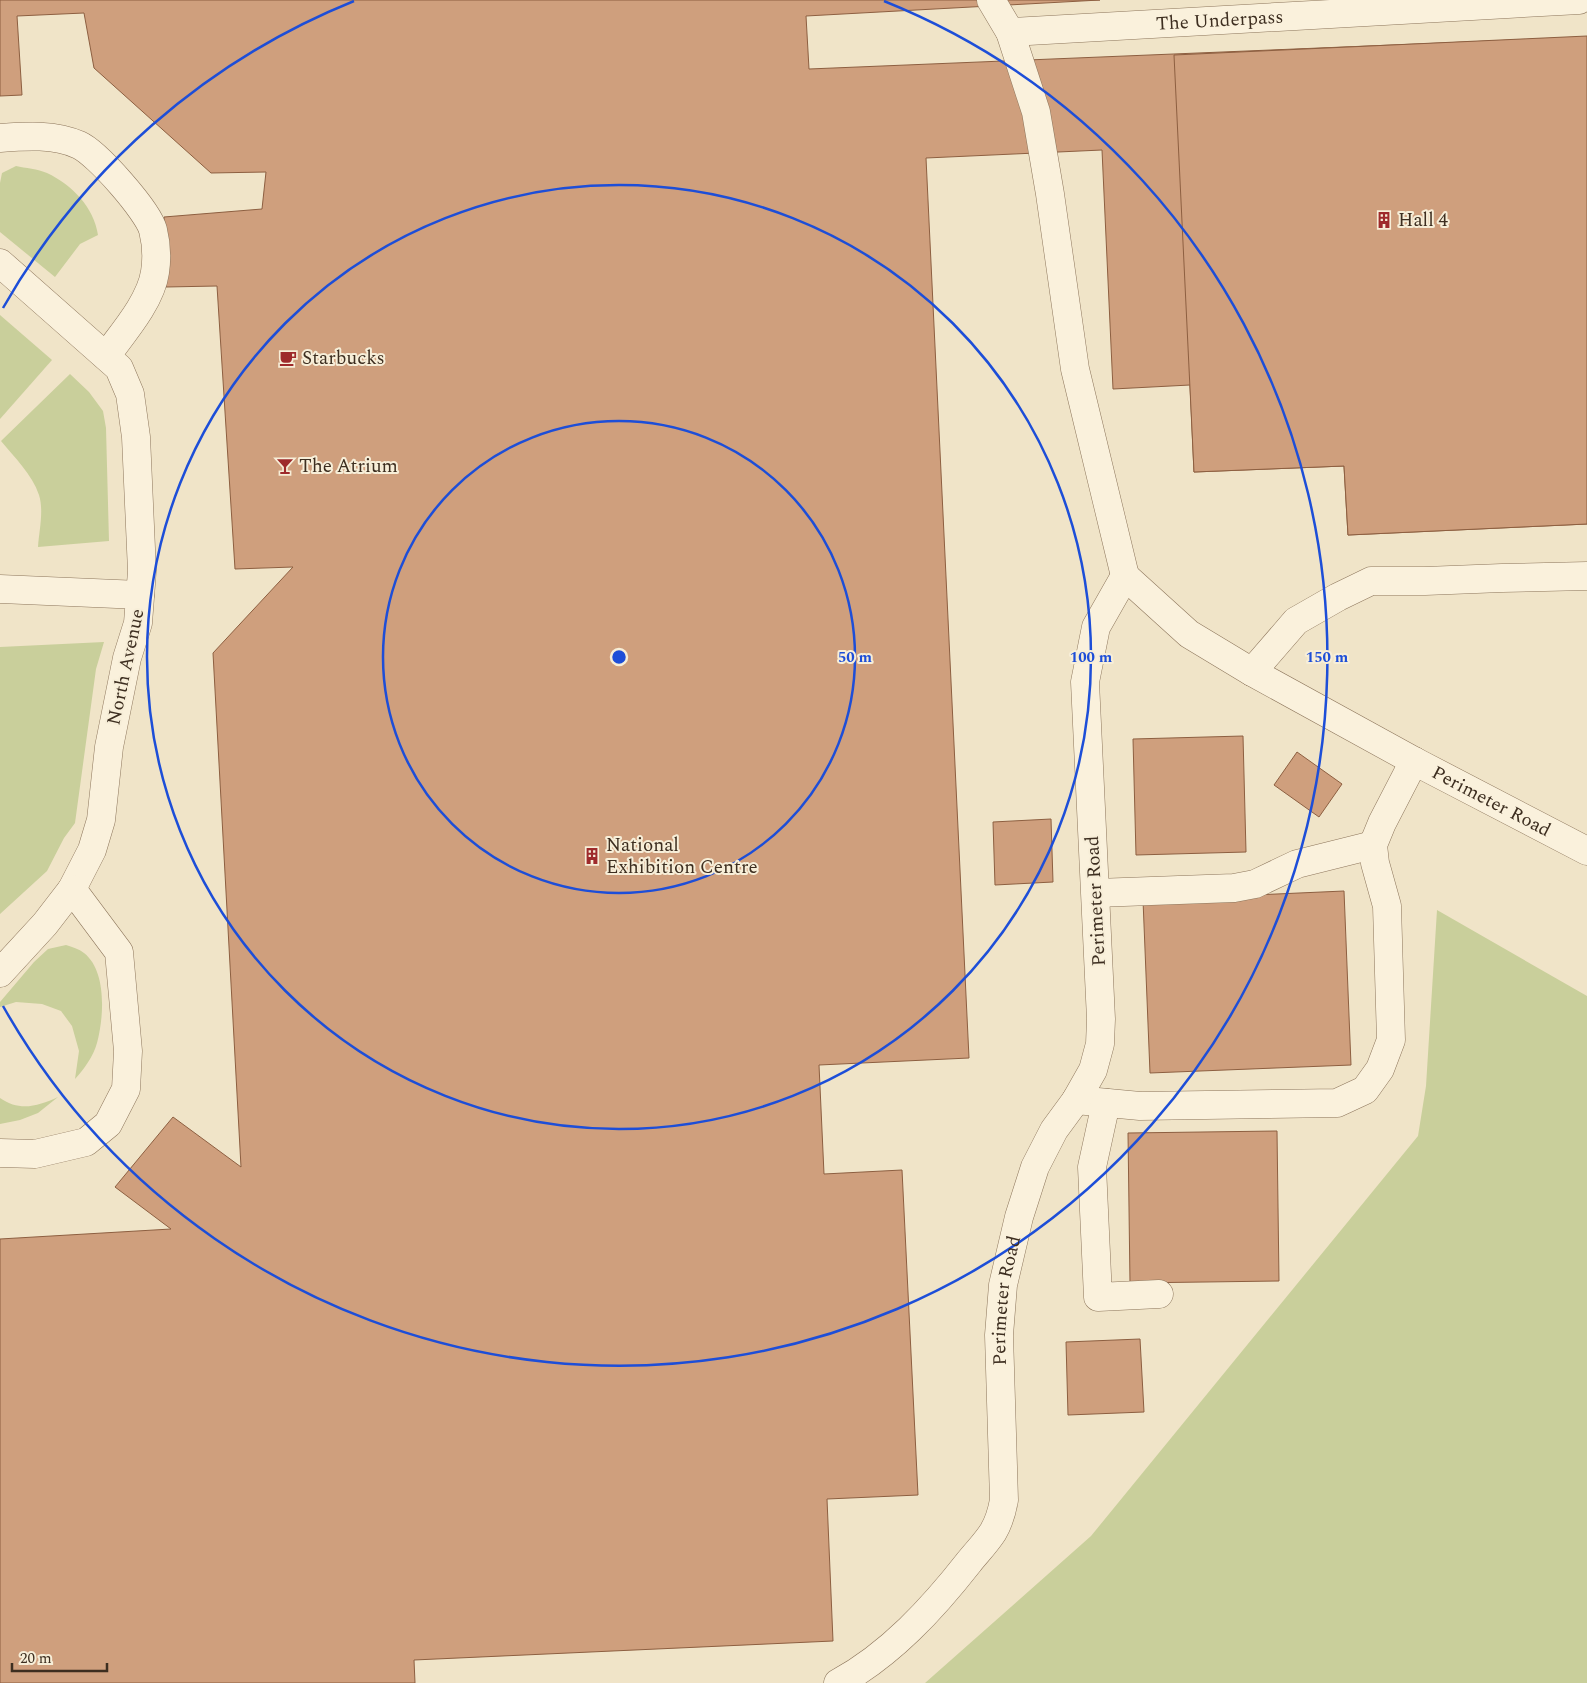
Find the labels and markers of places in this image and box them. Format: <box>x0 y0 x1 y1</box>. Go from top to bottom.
place label: Hall 4 <box>1398 206 1449 235</box>
building icon: Hall 4 <box>1374 210 1394 230</box>
place label: Starbucks <box>302 344 385 373</box>
cafe icon: Starbucks <box>278 348 298 368</box>
place label: The Atrium <box>299 452 398 481</box>
bar icon: The Atrium <box>275 456 295 476</box>
centre of rings <box>610 648 628 666</box>
place label: National Exhibition Centre <box>606 831 758 882</box>
building icon: National Exhibition Centre <box>582 846 602 866</box>

